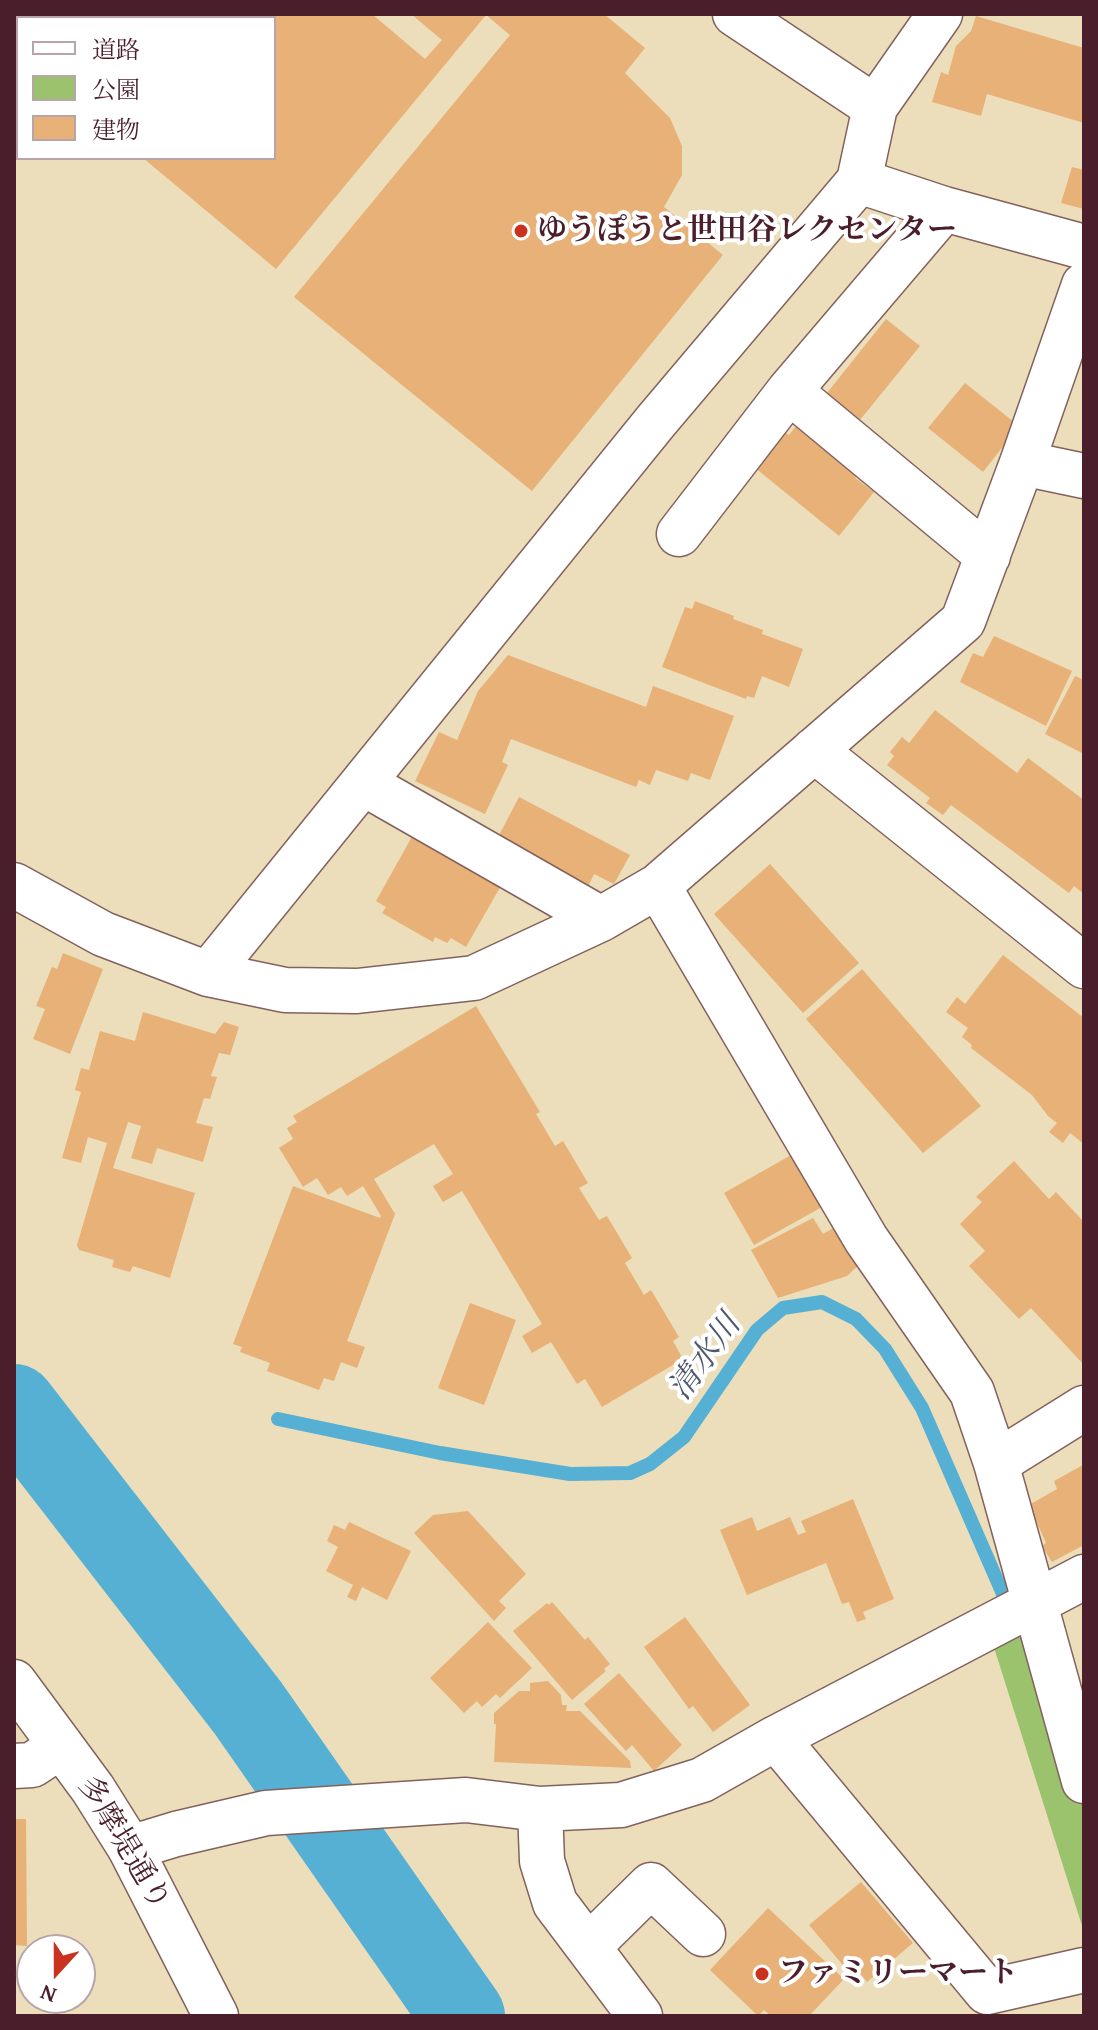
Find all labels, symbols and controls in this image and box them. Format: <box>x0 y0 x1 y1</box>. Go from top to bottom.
legend <box>16 16 276 160</box>
text: 道路 <box>92 32 140 67</box>
text: 公園 <box>92 72 140 107</box>
text: 建物 <box>92 112 140 147</box>
place label: ゆうぽうと世田谷レクセンター <box>537 213 957 249</box>
marker: ゆうぽうと世田谷レクセンター <box>512 222 530 240</box>
water label: 清水川 <box>662 1308 750 1408</box>
street label: 多摩堤通り <box>69 1770 177 1918</box>
north arrow <box>16 1934 96 2014</box>
place label: ファミリーマート <box>778 1956 1018 1992</box>
marker: ファミリーマート <box>753 1965 771 1983</box>
text: N <box>36 1977 61 2012</box>

